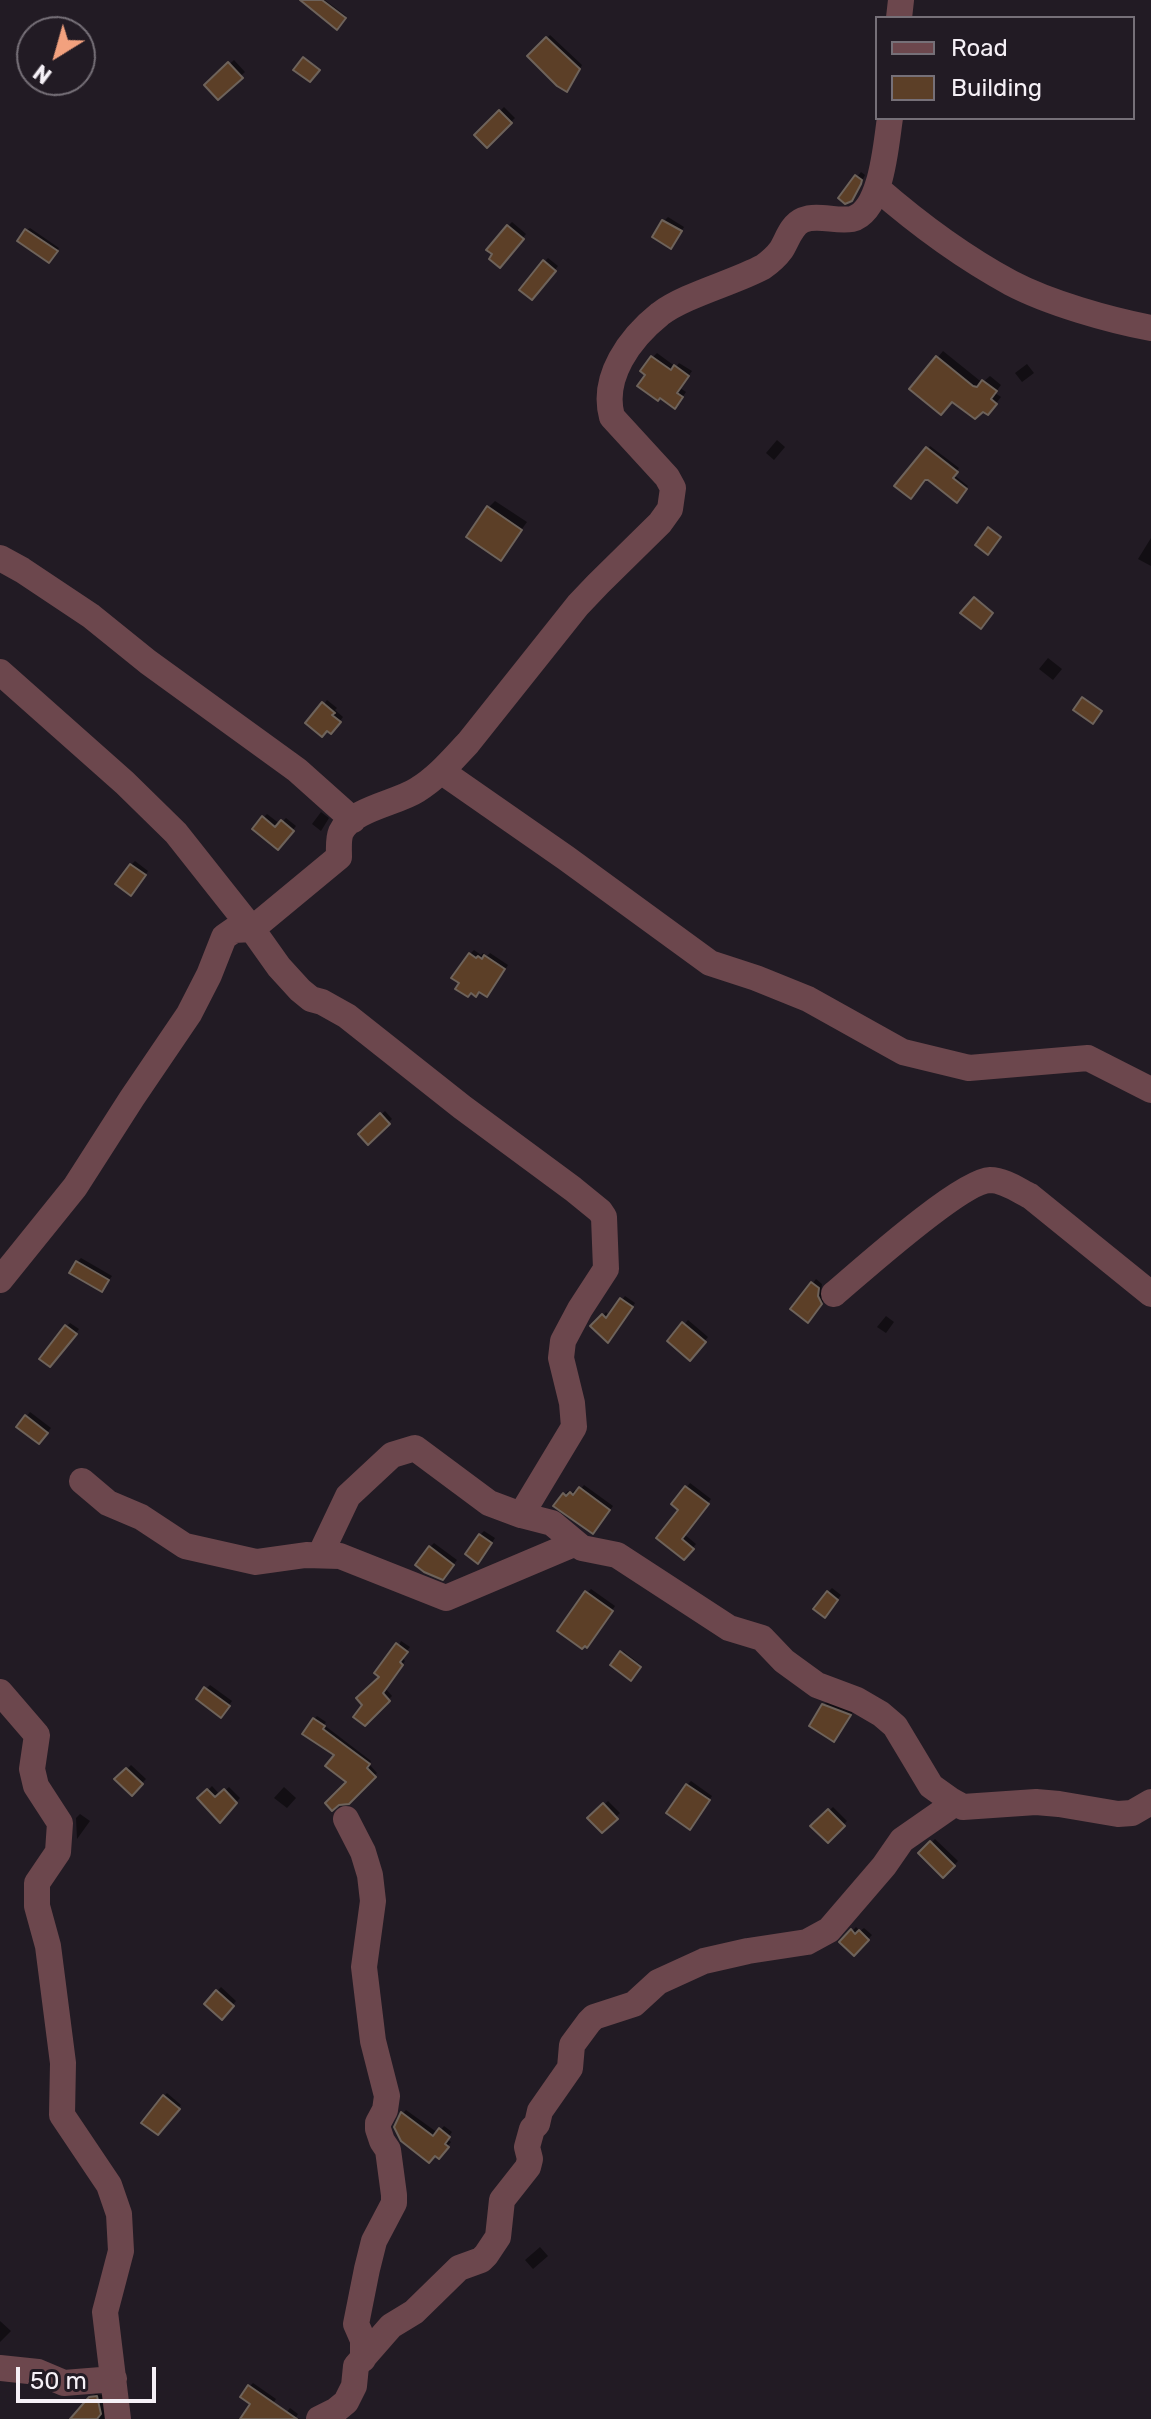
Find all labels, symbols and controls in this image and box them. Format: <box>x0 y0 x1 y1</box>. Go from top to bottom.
north arrow <box>16 16 96 96</box>
legend <box>875 16 1135 120</box>
text: Road <box>951 34 1008 62</box>
text: N <box>28 58 57 90</box>
text: Building <box>951 74 1042 102</box>
scale bar <box>20 2351 160 2401</box>
text: 50 m <box>30 2367 87 2395</box>

